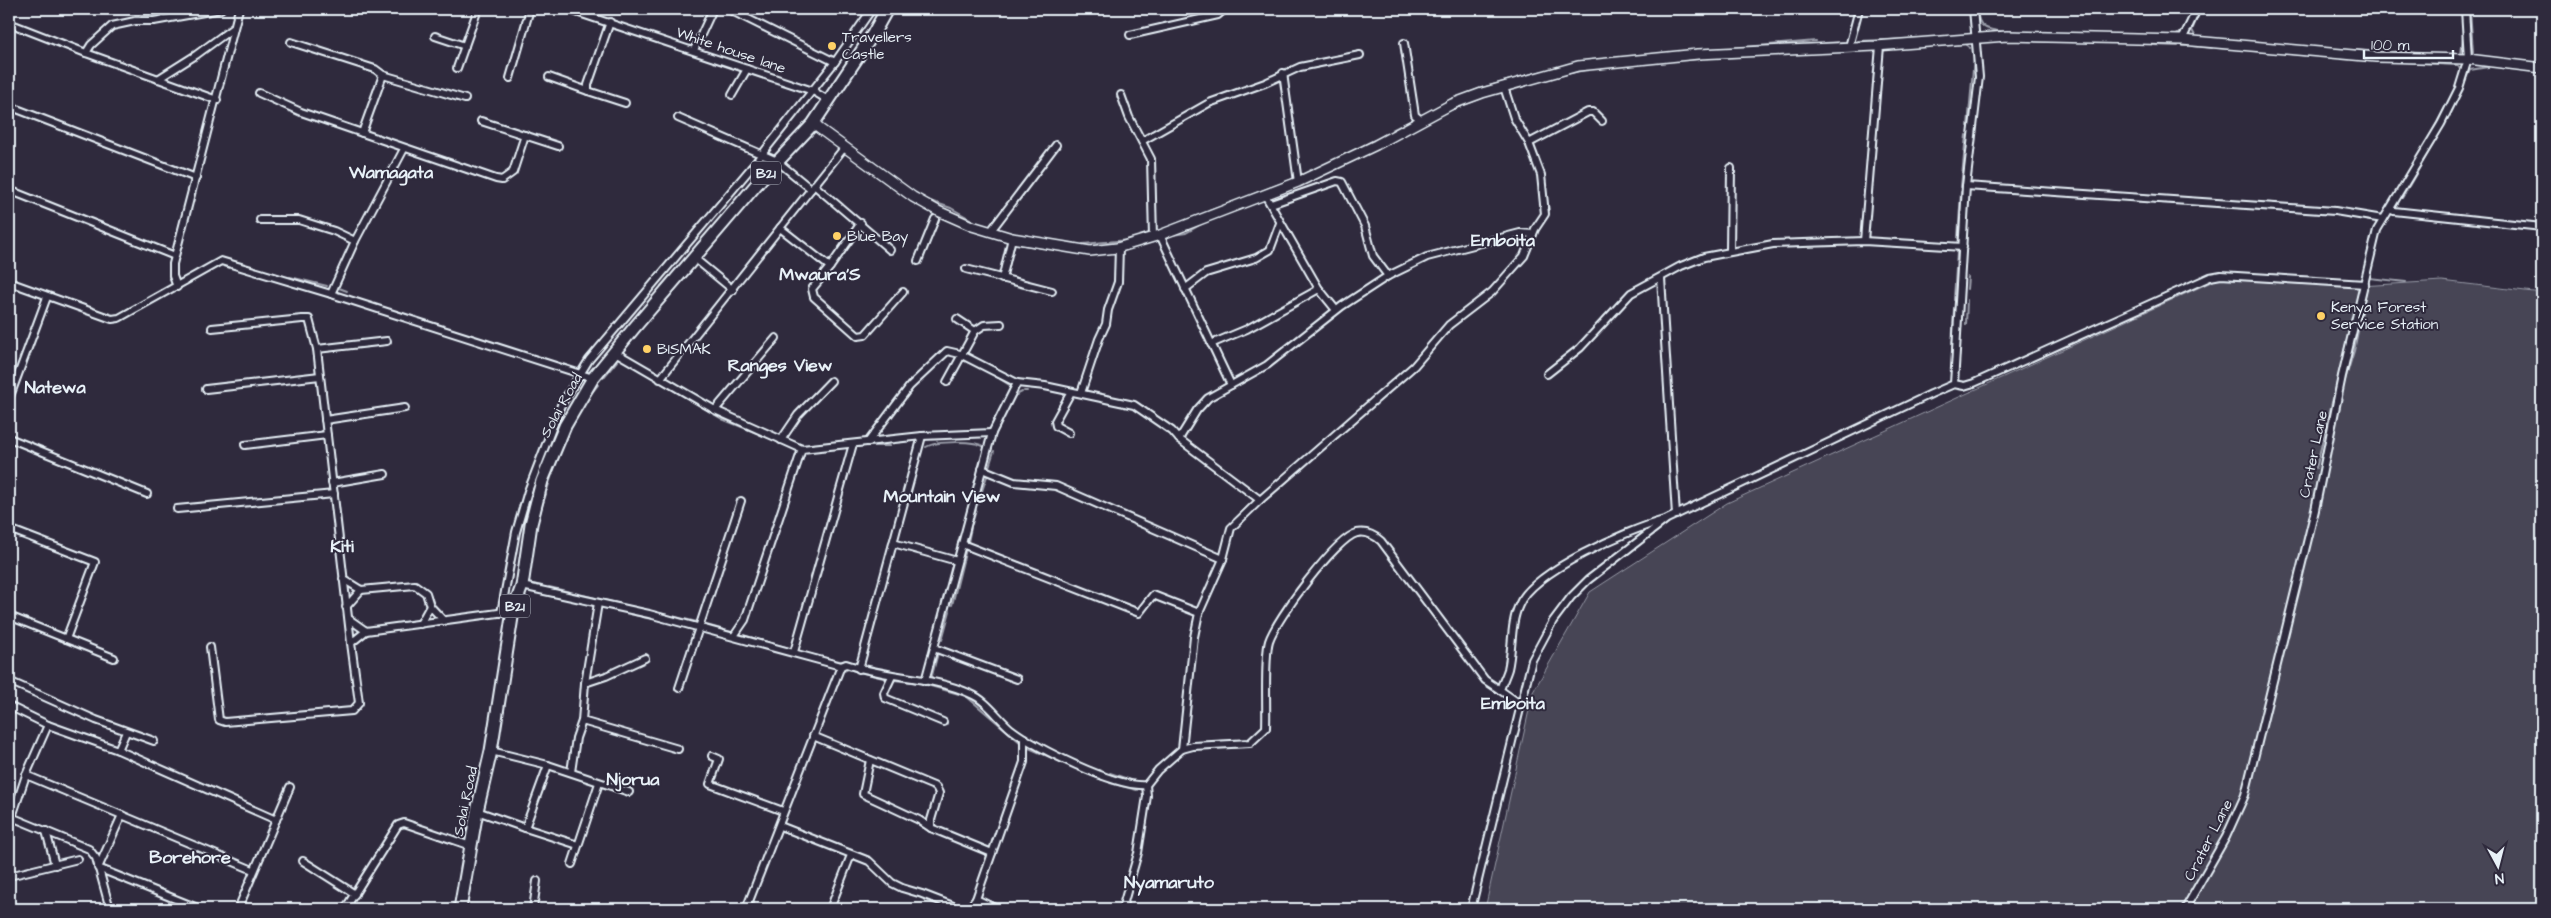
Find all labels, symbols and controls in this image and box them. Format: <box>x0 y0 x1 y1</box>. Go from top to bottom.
street label: White house lane <box>673 22 788 79</box>
place label: Travellers Castle <box>842 27 912 65</box>
scale bar <box>2364 28 2452 60</box>
text: 100 m <box>2371 35 2410 56</box>
marker: Travellers Castle <box>826 40 838 52</box>
district label: Wamagata <box>348 160 434 186</box>
road number: B21 <box>751 162 781 184</box>
place label: Blue Bay <box>847 226 908 248</box>
district label: Emboita <box>1471 228 1536 253</box>
marker: Blue Bay <box>831 230 843 242</box>
district label: Mwaura'S <box>779 262 861 287</box>
place label: Kenya Forest Service Station <box>2331 297 2439 335</box>
marker: Kenya Forest Service Station <box>2315 310 2327 322</box>
place label: BISMAK <box>657 339 711 360</box>
marker: BISMAK <box>641 343 653 355</box>
district label: Ranges View <box>728 353 833 379</box>
street label: Solai Road <box>535 369 588 441</box>
district label: Natewa <box>24 375 86 400</box>
street label: Crater Lane <box>2294 409 2333 500</box>
district label: Mountain View <box>884 484 1001 509</box>
district label: Kiti <box>330 534 354 559</box>
road number: B21 <box>500 594 530 618</box>
district label: Emboita <box>1481 691 1546 716</box>
street label: Solai Road <box>448 764 483 838</box>
district label: Njorua <box>607 767 660 792</box>
street label: Crater Lane <box>2179 796 2238 884</box>
north arrow <box>2474 840 2524 890</box>
district label: Borehore <box>149 845 231 870</box>
text: N <box>2494 867 2505 888</box>
district label: Nyamaruto <box>1124 870 1215 896</box>

